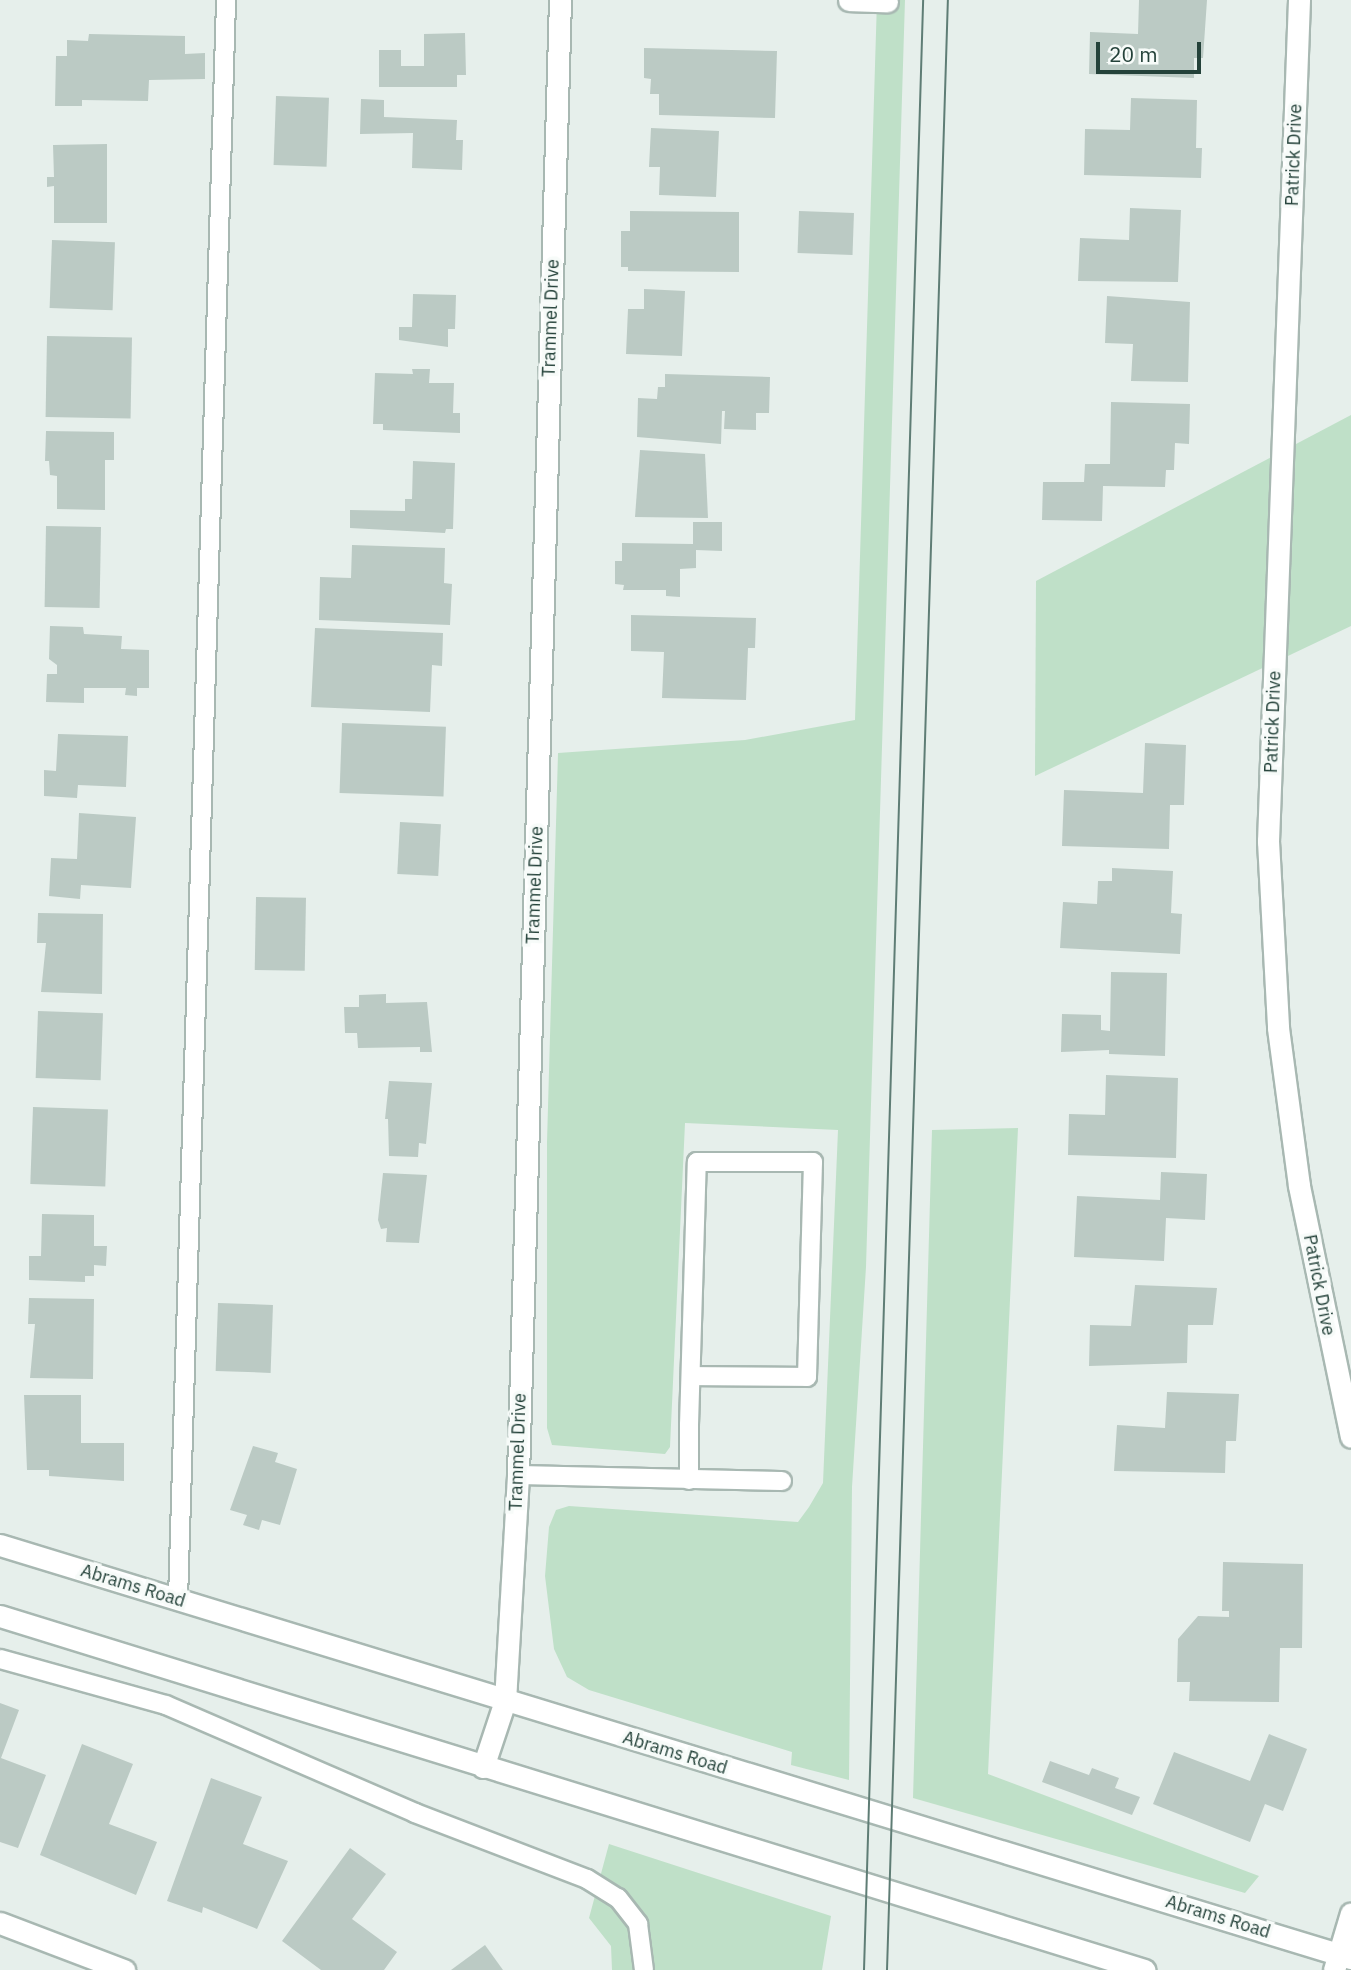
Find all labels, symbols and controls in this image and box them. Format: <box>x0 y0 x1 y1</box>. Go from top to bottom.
scale bar <box>1099 28 1204 72</box>
text: 20 m <box>1109 40 1158 68</box>
street label: Patrick Drive <box>1281 103 1307 207</box>
street label: Trammel Drive <box>538 259 564 377</box>
street label: Patrick Drive <box>1260 670 1286 774</box>
street label: Trammel Drive <box>522 826 548 944</box>
street label: Patrick Drive <box>1299 1233 1339 1337</box>
street label: Trammel Drive <box>505 1393 531 1511</box>
street label: Abrams Road <box>78 1560 188 1612</box>
street label: Abrams Road <box>620 1727 730 1779</box>
street label: Abrams Road <box>1163 1891 1273 1943</box>

